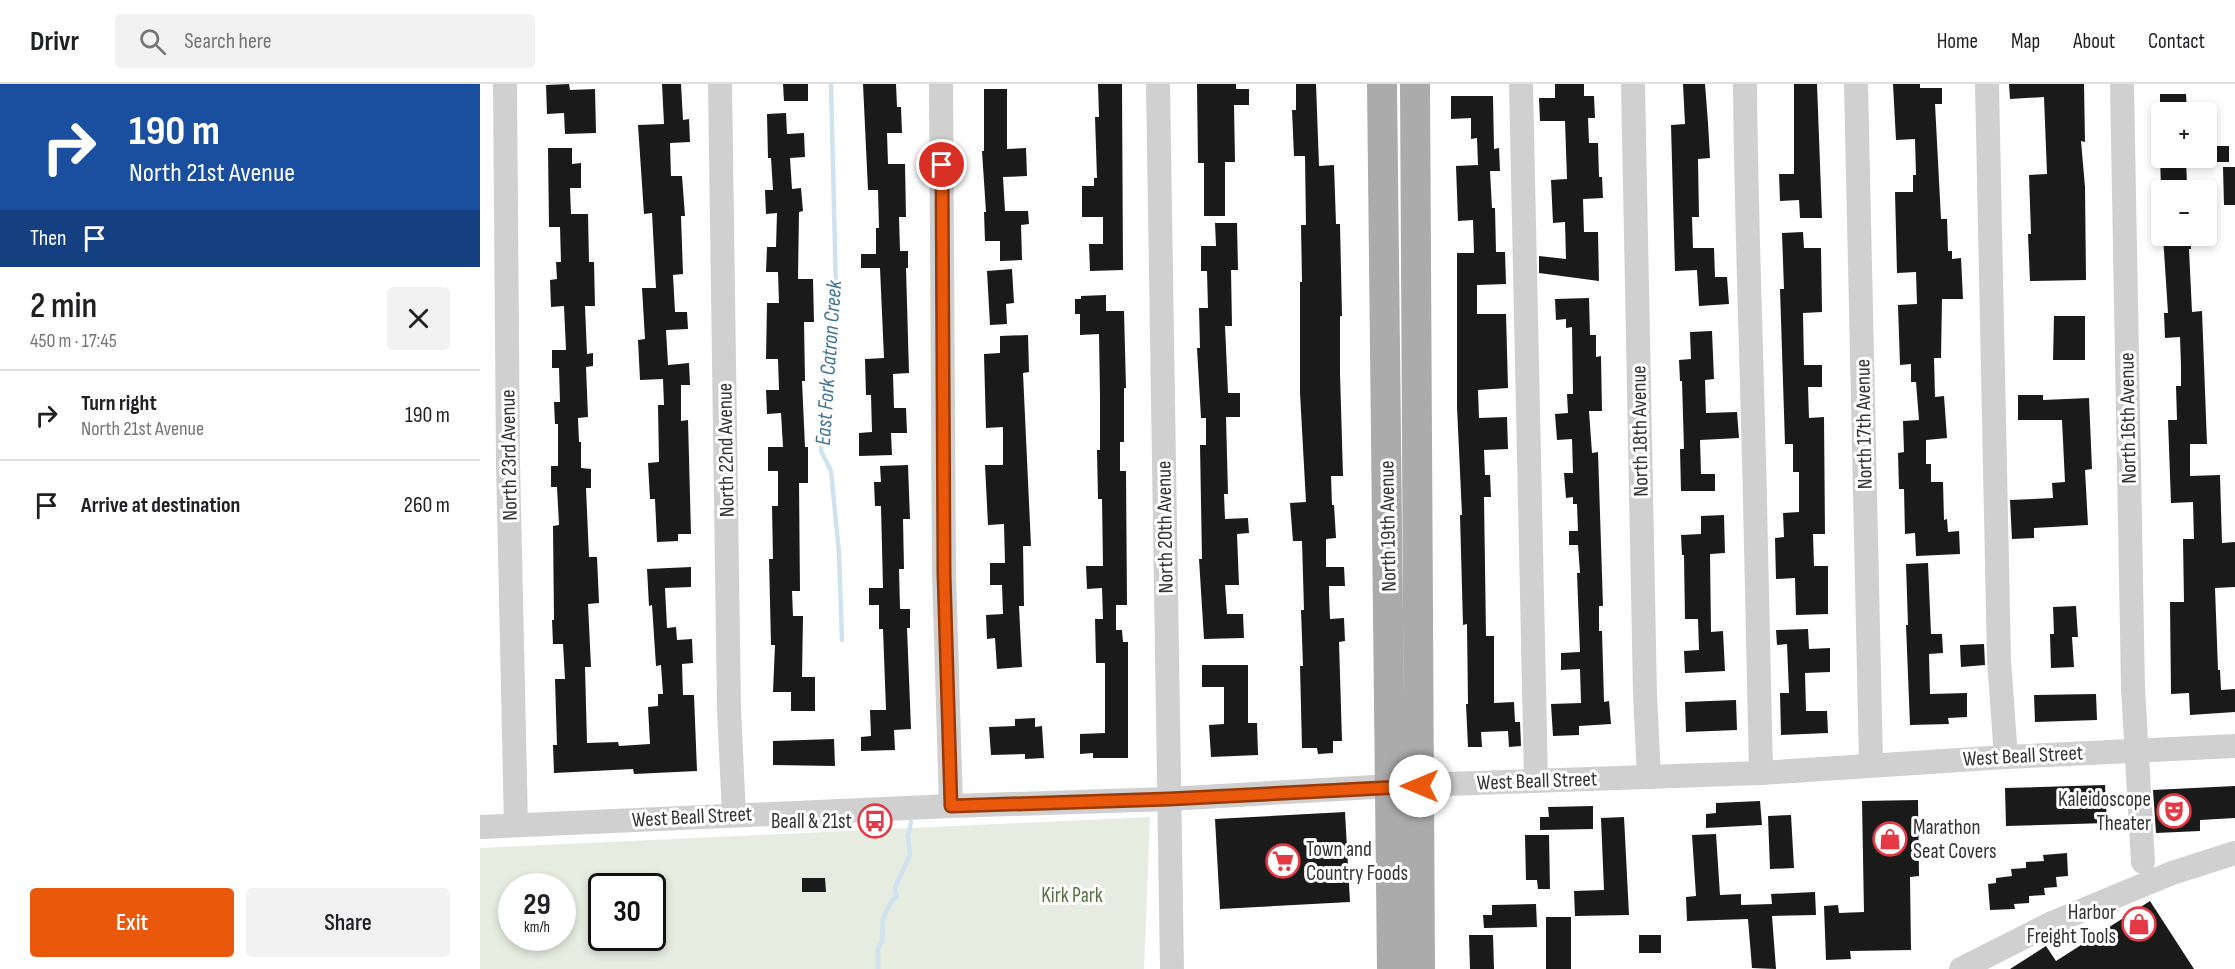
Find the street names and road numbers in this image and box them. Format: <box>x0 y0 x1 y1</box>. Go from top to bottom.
street label: North 16th Avenue <box>2114 352 2142 484</box>
street label: North 17th Avenue <box>1850 359 1878 489</box>
street label: North 18th Avenue <box>1626 365 1654 497</box>
street label: North 22nd Avenue <box>712 383 740 517</box>
street label: North 23rd Avenue <box>495 389 523 521</box>
street label: North 19th Avenue <box>1374 460 1402 592</box>
street label: North 20th Avenue <box>1151 461 1179 593</box>
street label: West Beall Street <box>1962 740 2084 772</box>
street label: West Beall Street <box>1476 766 1598 796</box>
street label: West Beall Street <box>631 801 753 833</box>

